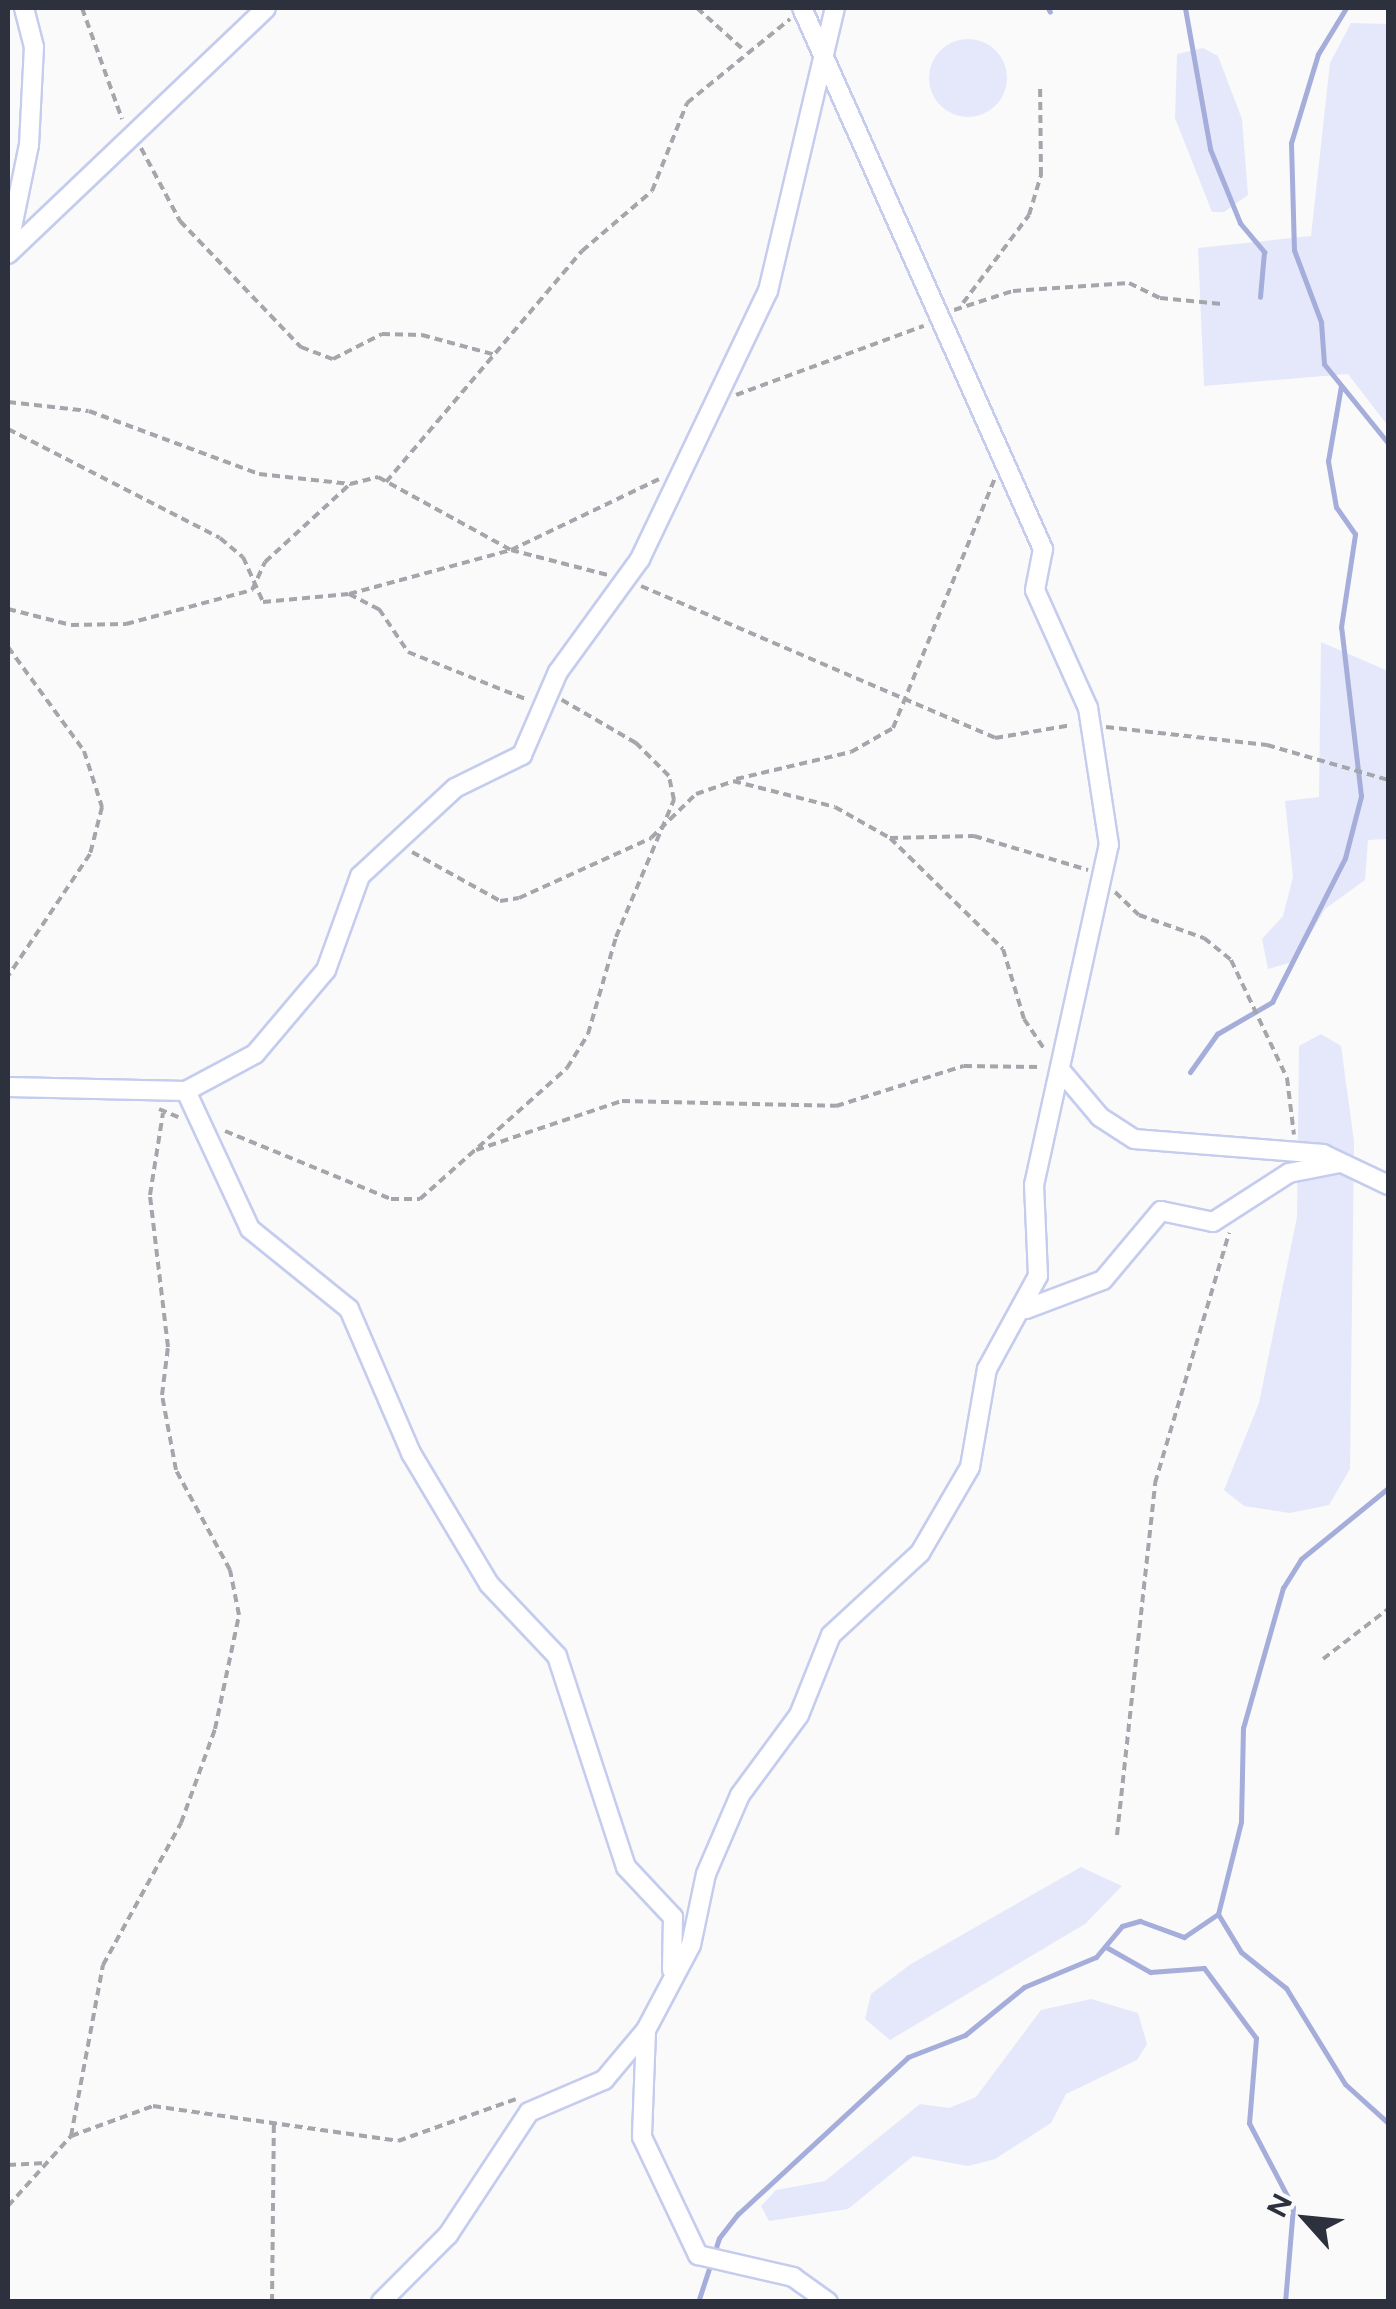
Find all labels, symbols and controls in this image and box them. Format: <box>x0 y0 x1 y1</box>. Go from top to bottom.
north arrow <box>1256 2169 1356 2269</box>
text: N <box>1259 2188 1299 2223</box>

